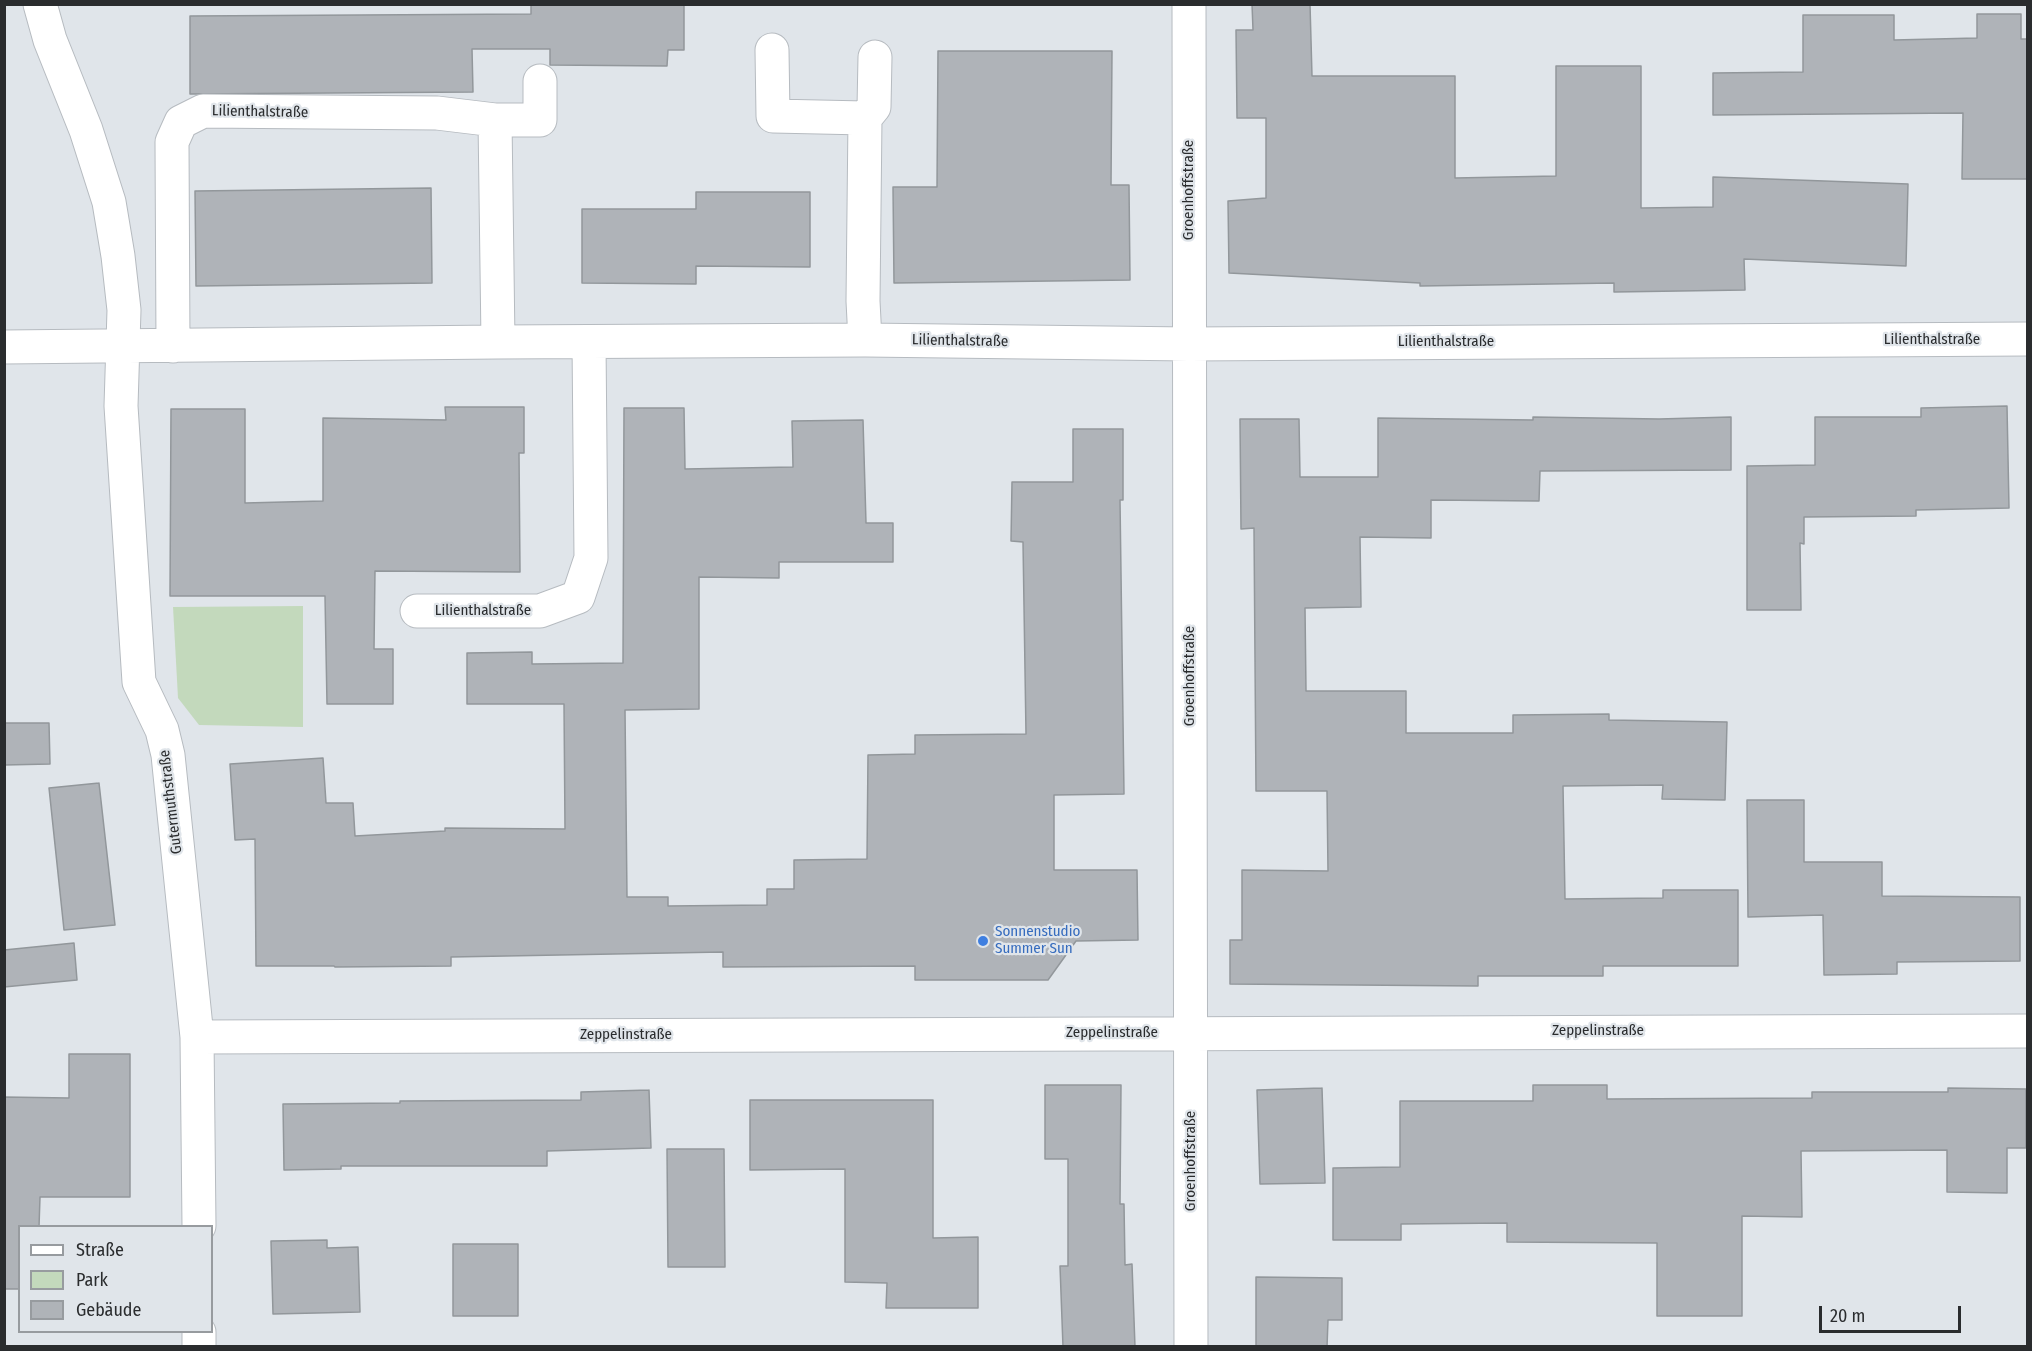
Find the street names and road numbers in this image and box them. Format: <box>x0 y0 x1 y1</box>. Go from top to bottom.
street label: Lilienthalstraße <box>212 102 308 122</box>
street label: Groenhoffstraße <box>1180 140 1198 240</box>
street label: Lilienthalstraße <box>912 331 1008 351</box>
street label: Lilienthalstraße <box>1884 331 1980 349</box>
street label: Lilienthalstraße <box>1398 333 1494 351</box>
street label: Lilienthalstraße <box>435 602 531 620</box>
street label: Groenhoffstraße <box>1181 626 1199 726</box>
street label: Gutermuthstraße <box>156 749 186 855</box>
street label: Zeppelinstraße <box>1552 1022 1644 1040</box>
street label: Zeppelinstraße <box>1066 1024 1158 1042</box>
street label: Zeppelinstraße <box>580 1026 672 1044</box>
street label: Groenhoffstraße <box>1182 1111 1200 1211</box>

